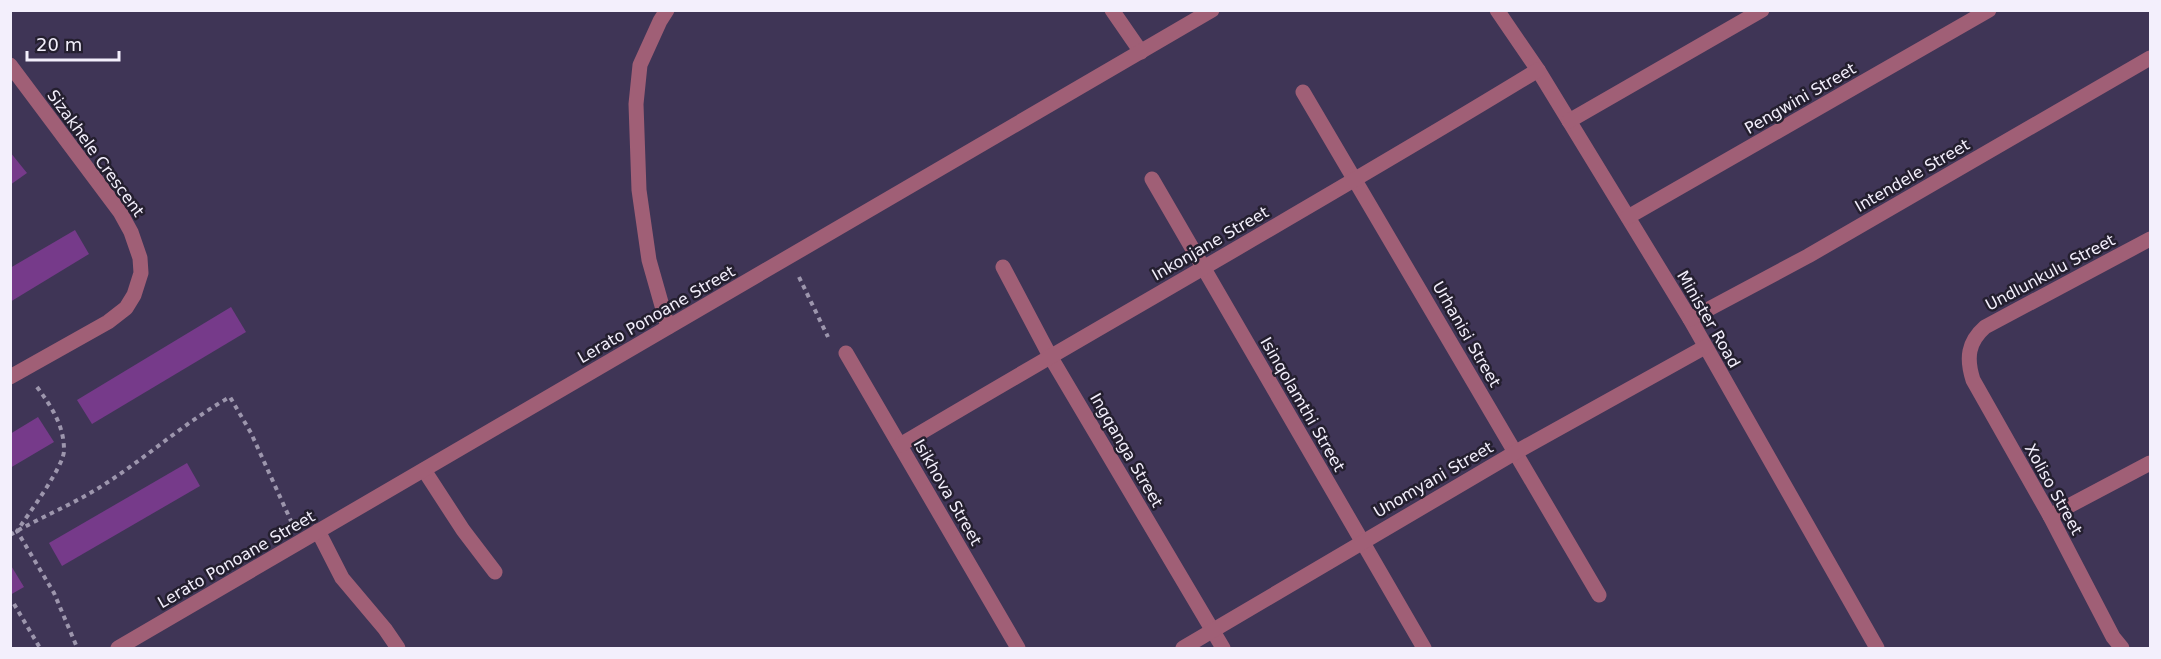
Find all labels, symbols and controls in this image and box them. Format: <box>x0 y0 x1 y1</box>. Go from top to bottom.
scale bar <box>27 24 118 62</box>
text: 20 m <box>36 34 82 55</box>
street label: Pengwini Street <box>1741 59 1859 138</box>
street label: Sizakhele Crescent <box>43 86 148 220</box>
street label: Intendele Street <box>1852 135 1973 216</box>
street label: Inkonjane Street <box>1149 202 1272 285</box>
street label: Undlunkulu Street <box>1982 230 2118 315</box>
street label: Lerato Ponoane Street <box>574 262 738 367</box>
street label: Minister Road <box>1673 267 1744 371</box>
street label: Urhanisi Street <box>1429 278 1505 391</box>
street label: Isinqolamthi Street <box>1256 334 1349 475</box>
street label: Ingqanga Street <box>1086 390 1167 511</box>
street label: Isikhova Street <box>909 436 986 549</box>
street label: Unomyani Street <box>1370 438 1496 521</box>
street label: Xoliso Street <box>2021 440 2086 538</box>
street label: Lerato Ponoane Street <box>154 507 318 612</box>

